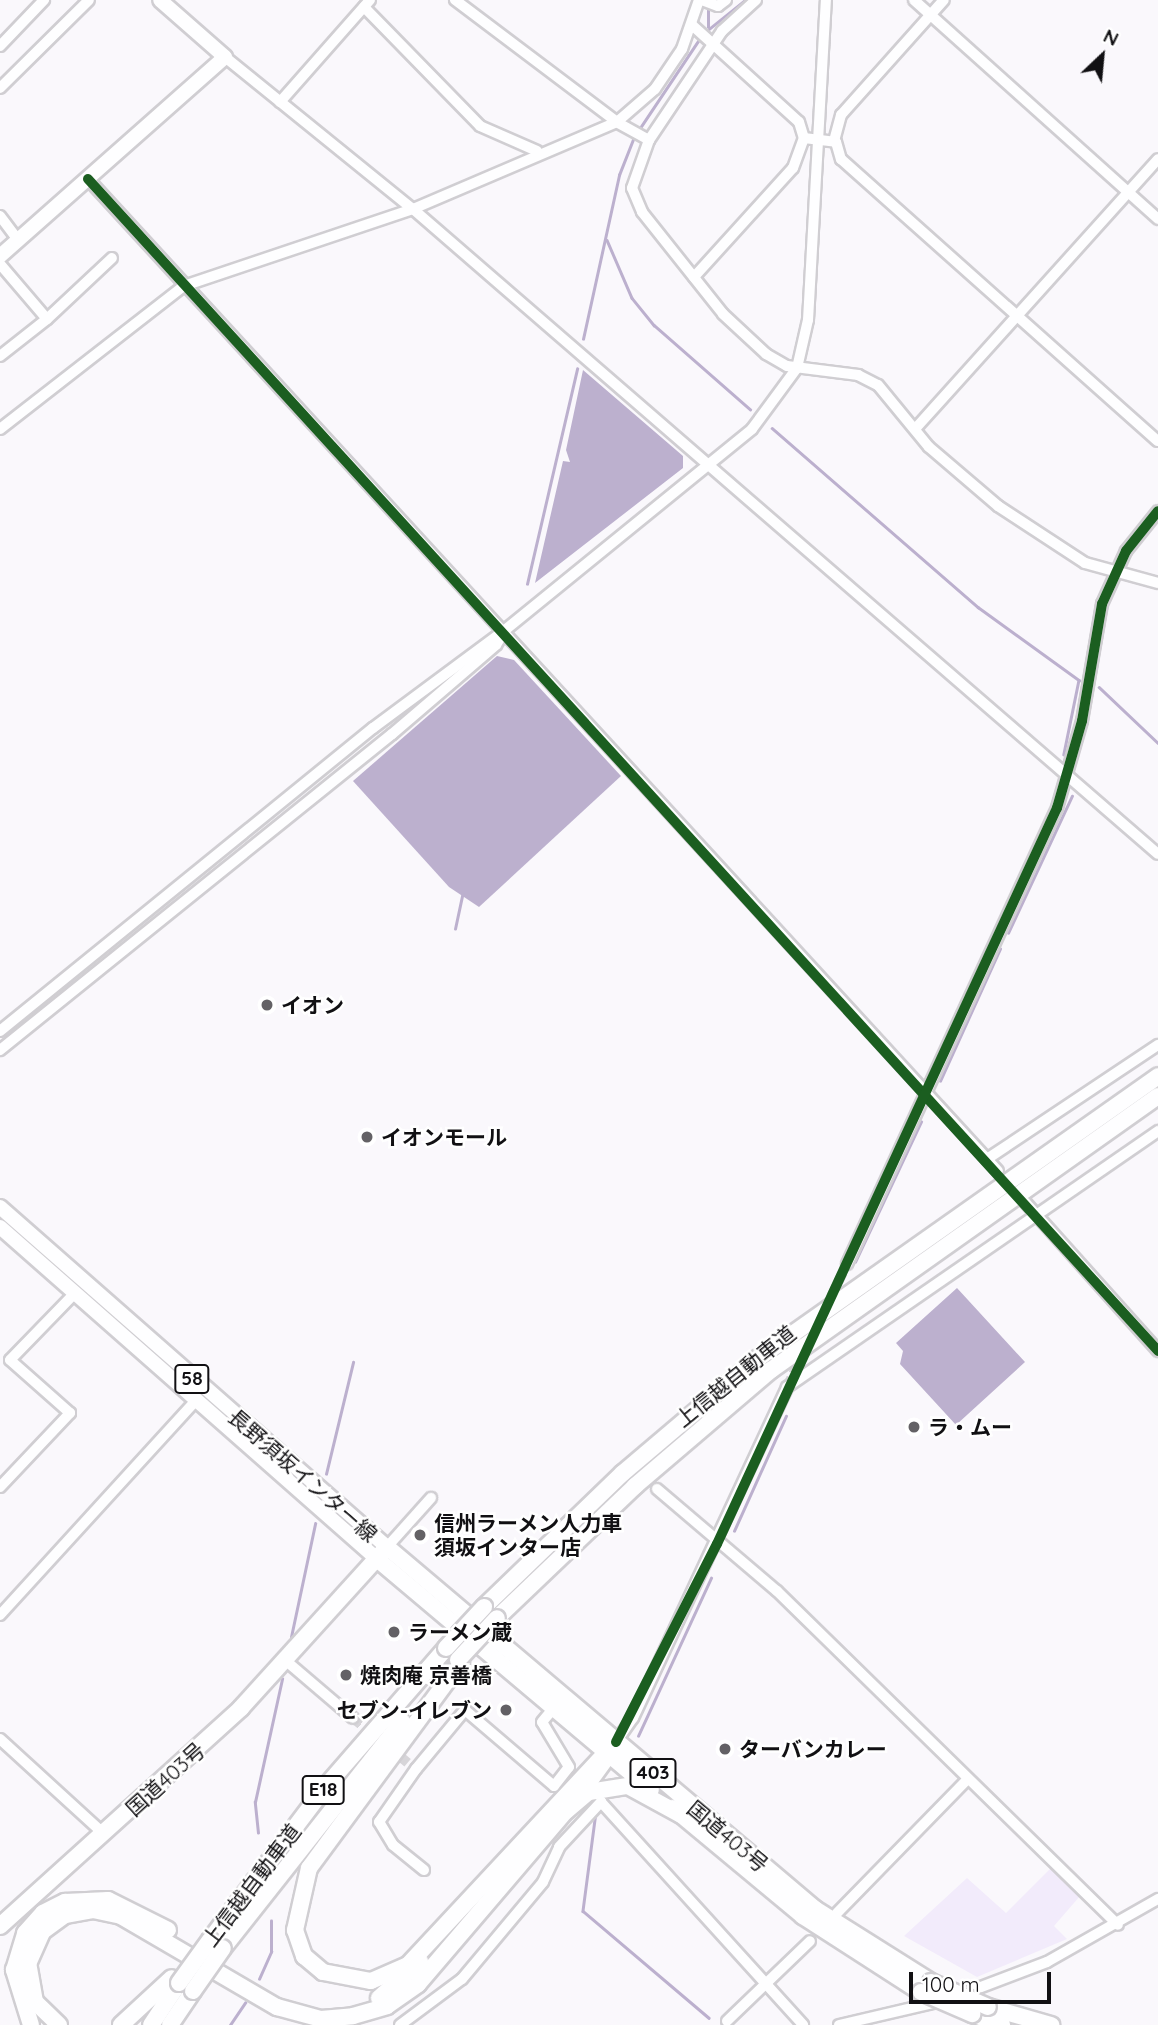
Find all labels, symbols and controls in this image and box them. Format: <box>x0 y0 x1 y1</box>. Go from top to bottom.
north arrow <box>1067 21 1137 91</box>
text: N <box>1100 23 1123 51</box>
place label: イオン <box>281 992 344 1018</box>
marker: イオン <box>259 997 275 1013</box>
place label: イオンモール <box>381 1124 507 1150</box>
marker: イオンモール <box>359 1129 375 1145</box>
street label: 上信越自動車道 <box>670 1320 800 1432</box>
road number: 58 <box>173 1364 211 1394</box>
street label: 長野須坂インター線 <box>223 1403 383 1547</box>
place label: ラ・ムー <box>928 1414 1012 1440</box>
marker: ラ・ムー <box>906 1419 922 1435</box>
place label: 信州ラーメン人力車 須坂インター店 <box>434 1510 623 1560</box>
marker: 信州ラーメン人力車 須坂インター店 <box>412 1527 428 1543</box>
place label: ラーメン蔵 <box>408 1619 513 1645</box>
marker: ラーメン蔵 <box>386 1624 402 1640</box>
place label: 焼肉庵 京善橋 <box>360 1662 492 1688</box>
marker: 焼肉庵 京善橋 <box>338 1667 354 1683</box>
place label: セブン-イレブン <box>337 1697 492 1723</box>
marker: セブン-イレブン <box>498 1702 514 1718</box>
place label: ターバンカレー <box>739 1736 886 1762</box>
street label: 国道403号 <box>120 1737 210 1821</box>
marker: ターバンカレー <box>717 1741 733 1757</box>
road number: 403 <box>628 1758 678 1788</box>
road number: E18 <box>300 1774 346 1806</box>
street label: 国道403号 <box>683 1795 773 1877</box>
street label: 上信越自動車道 <box>197 1819 305 1951</box>
scale bar <box>913 1958 1055 2002</box>
text: 100 m <box>922 1971 980 1997</box>

